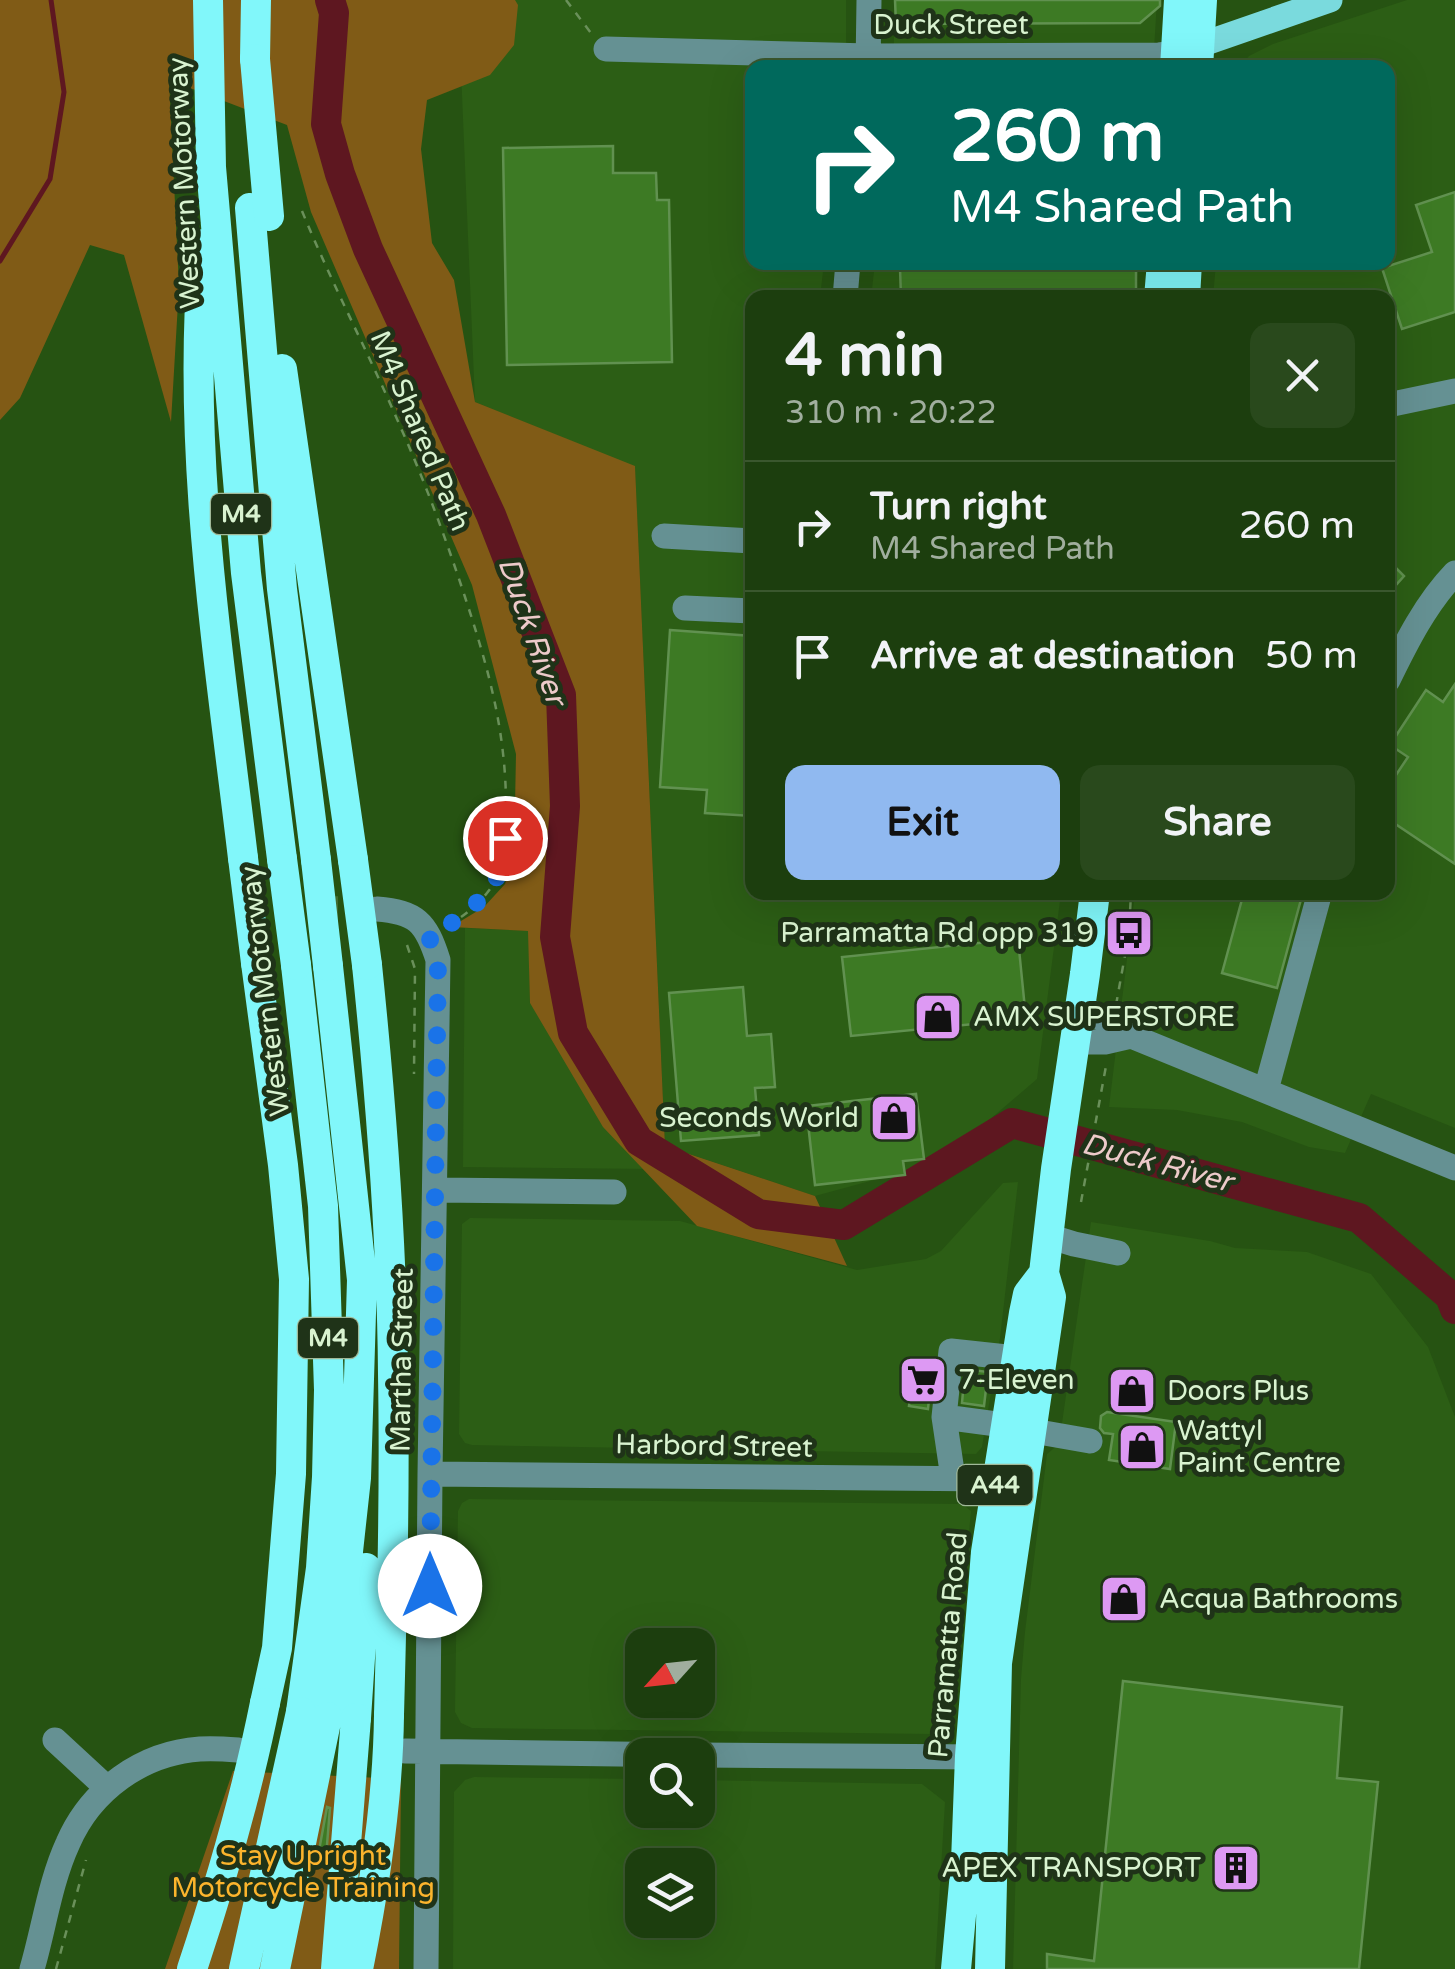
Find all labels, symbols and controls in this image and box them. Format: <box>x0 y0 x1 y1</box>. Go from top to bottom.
street label: Duck Street <box>873 8 1029 42</box>
street label: Western Motorway <box>160 56 208 310</box>
text: 260 m <box>950 96 1164 180</box>
icon: right <box>785 100 915 230</box>
text: M4 Shared Path <box>950 181 1294 235</box>
text: 4 min <box>785 320 945 392</box>
button: close <box>1250 323 1355 428</box>
street label: M4 Shared Path <box>363 326 477 536</box>
text: 310 m · 20:22 <box>785 394 997 432</box>
text: Turn right <box>870 484 1047 530</box>
road number: M4 <box>211 494 271 534</box>
icon: right <box>785 499 840 554</box>
text: 260 m <box>1239 503 1355 549</box>
text: M4 Shared Path <box>870 530 1115 568</box>
water label: Duck River <box>489 552 576 713</box>
icon: arrive <box>785 629 840 684</box>
text: Arrive at destination <box>870 633 1235 679</box>
text: 50 m <box>1265 633 1358 679</box>
button: Exit <box>785 765 1060 880</box>
button: Share <box>1080 765 1355 880</box>
pin <box>463 796 548 881</box>
icon: arrive <box>478 811 533 866</box>
street label: Western Motorway <box>233 864 297 1118</box>
bus stop icon: Parramatta Rd opp 319 <box>1103 907 1155 959</box>
place label: Parramatta Rd opp 319 <box>780 916 1094 950</box>
shop icon: AMX SUPERSTORE <box>912 991 964 1043</box>
place label: AMX SUPERSTORE <box>973 1000 1235 1034</box>
shop icon: Seconds World <box>868 1092 920 1144</box>
place label: Seconds World <box>659 1101 859 1135</box>
water label: Duck River <box>1078 1125 1239 1202</box>
street label: Martha Street <box>383 1267 421 1452</box>
road number: M4 <box>298 1318 358 1358</box>
supermarket icon: 7-Eleven <box>897 1354 949 1406</box>
place label: 7-Eleven <box>958 1363 1075 1397</box>
shop icon: Doors Plus <box>1106 1365 1158 1417</box>
place label: Doors Plus <box>1167 1374 1309 1408</box>
place label: Wattyl Paint Centre <box>1177 1414 1341 1480</box>
shop icon: Wattyl Paint Centre <box>1116 1421 1168 1473</box>
street label: Harbord Street <box>615 1427 813 1465</box>
road number: A44 <box>958 1465 1032 1505</box>
street label: Parramatta Road <box>921 1531 975 1759</box>
position arrow <box>378 1534 482 1638</box>
shop icon: Acqua Bathrooms <box>1098 1573 1150 1625</box>
place label: Acqua Bathrooms <box>1159 1582 1398 1616</box>
north arrow <box>625 1628 715 1718</box>
map controls <box>625 1628 715 1938</box>
button: search <box>625 1738 715 1828</box>
park label: Stay Upright Motorcycle Training <box>171 1839 435 1905</box>
building icon: APEX TRANSPORT <box>1210 1842 1262 1894</box>
button: layers <box>625 1848 715 1938</box>
place label: APEX TRANSPORT <box>941 1851 1201 1885</box>

